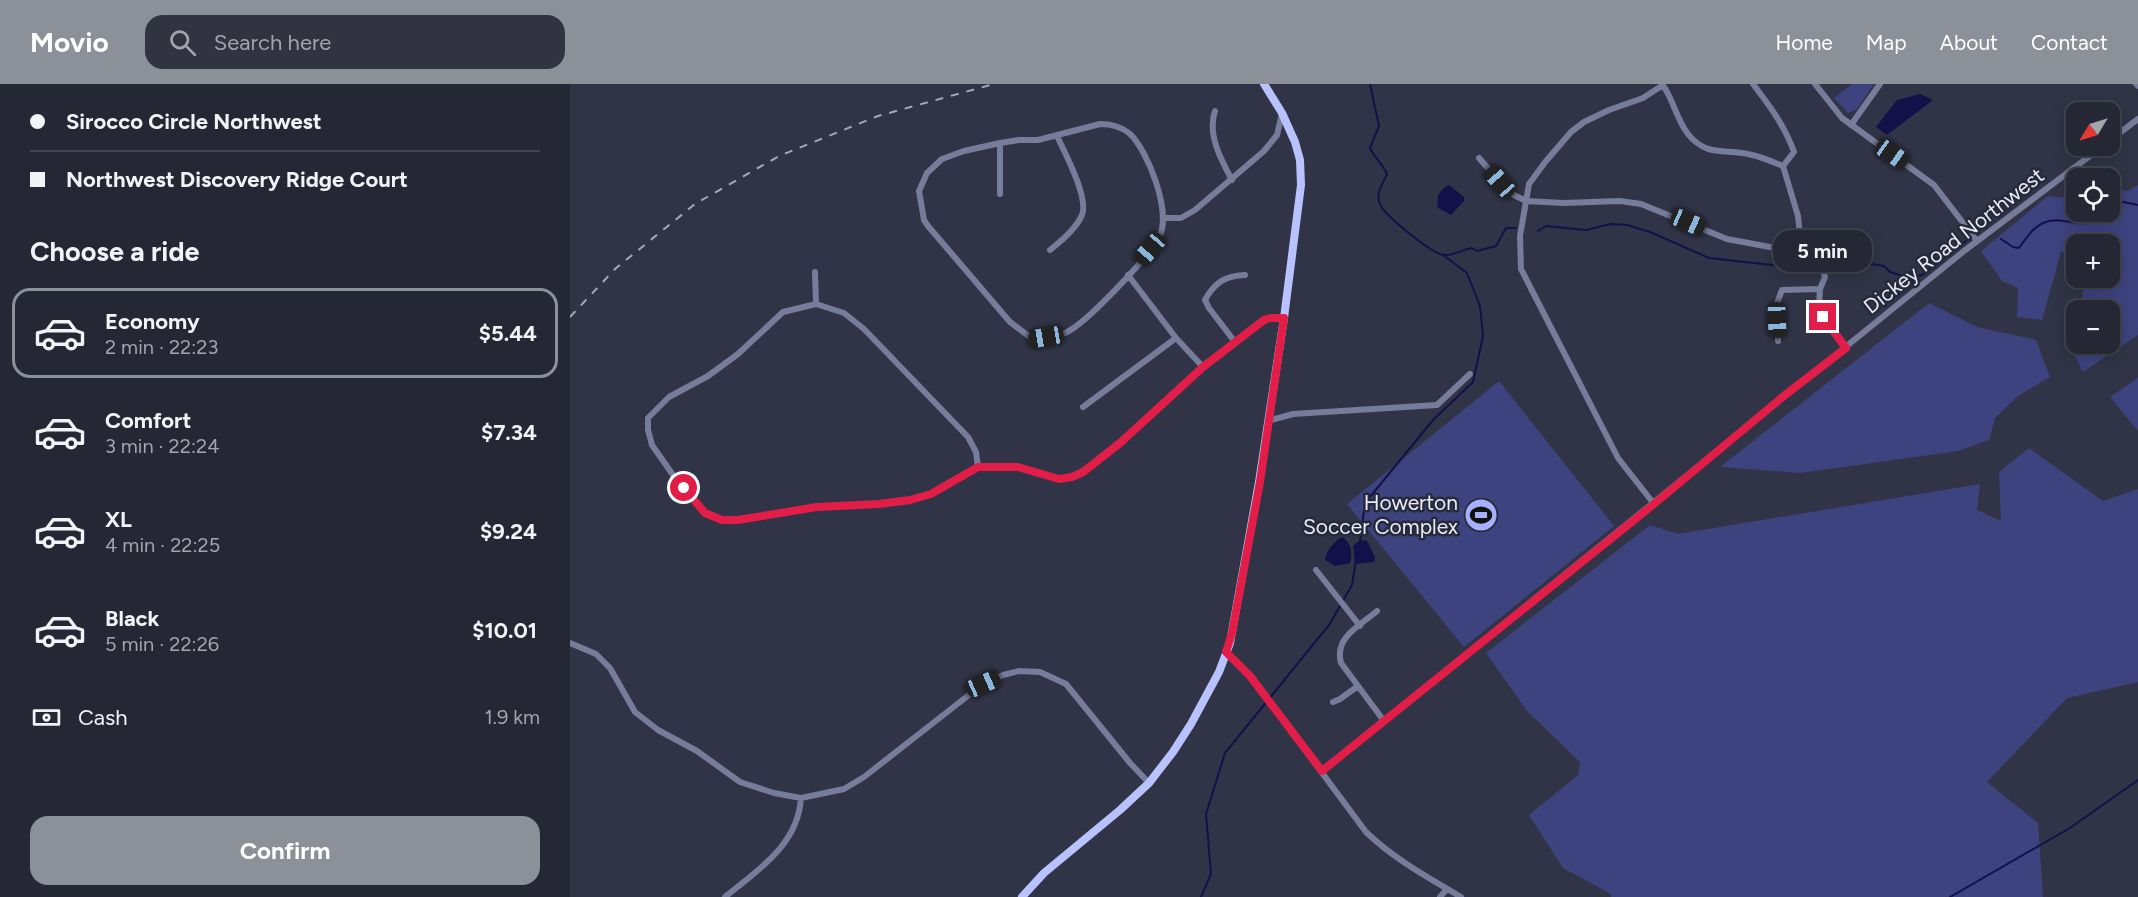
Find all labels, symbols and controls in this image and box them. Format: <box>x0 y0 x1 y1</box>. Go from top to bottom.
search box <box>145 15 565 69</box>
text: Movio <box>30 25 109 59</box>
icon: search <box>166 26 199 59</box>
text: Search here <box>214 29 331 56</box>
text: Home <box>1776 30 1833 55</box>
text: Map <box>1866 30 1907 55</box>
text: About <box>1940 30 1998 55</box>
text: Contact <box>2031 30 2108 55</box>
north arrow <box>2066 102 2120 156</box>
map controls <box>2066 102 2120 354</box>
text: Sirocco Circle Northwest <box>66 108 322 135</box>
car <box>1872 136 1912 172</box>
street label: Dickey Road Northwest <box>1859 162 2049 319</box>
car <box>1481 163 1519 201</box>
text: Northwest Discovery Ridge Court <box>66 166 408 193</box>
button: locate <box>2066 168 2120 222</box>
car <box>1668 206 1708 238</box>
car <box>1131 230 1169 268</box>
callout: 5 min <box>1774 230 1872 272</box>
button: + <box>2066 234 2120 288</box>
text: Choose a ride <box>30 235 199 268</box>
text: 5 min <box>1797 239 1848 263</box>
button: − <box>2066 300 2120 354</box>
car <box>1767 302 1787 338</box>
route end <box>1809 303 1836 330</box>
icon: car <box>33 306 87 360</box>
text: Economy <box>105 308 200 335</box>
text: $5.44 <box>479 320 537 347</box>
car <box>1027 325 1065 349</box>
text: 2 min · 22:23 <box>105 335 218 359</box>
icon: car <box>33 405 87 459</box>
text: Comfort <box>105 407 191 434</box>
text: $7.34 <box>481 419 537 446</box>
text: 3 min · 22:24 <box>105 434 220 458</box>
route start <box>670 474 697 501</box>
place label: Howerton Soccer Complex <box>1303 490 1458 539</box>
sports icon: Howerton Soccer Complex <box>1463 497 1499 533</box>
icon: car <box>33 504 87 558</box>
text: XL <box>105 506 132 533</box>
text: $9.24 <box>480 518 537 545</box>
text: 4 min · 22:25 <box>105 533 220 557</box>
icon: car <box>33 603 87 657</box>
text: Black <box>105 605 159 632</box>
text: $10.01 <box>472 617 537 644</box>
text: 5 min · 22:26 <box>105 632 219 656</box>
car <box>963 668 1003 700</box>
icon: cash <box>30 701 63 734</box>
text: Cash <box>78 704 128 731</box>
text: 1.9 km <box>485 705 540 729</box>
button: Confirm <box>30 816 540 885</box>

